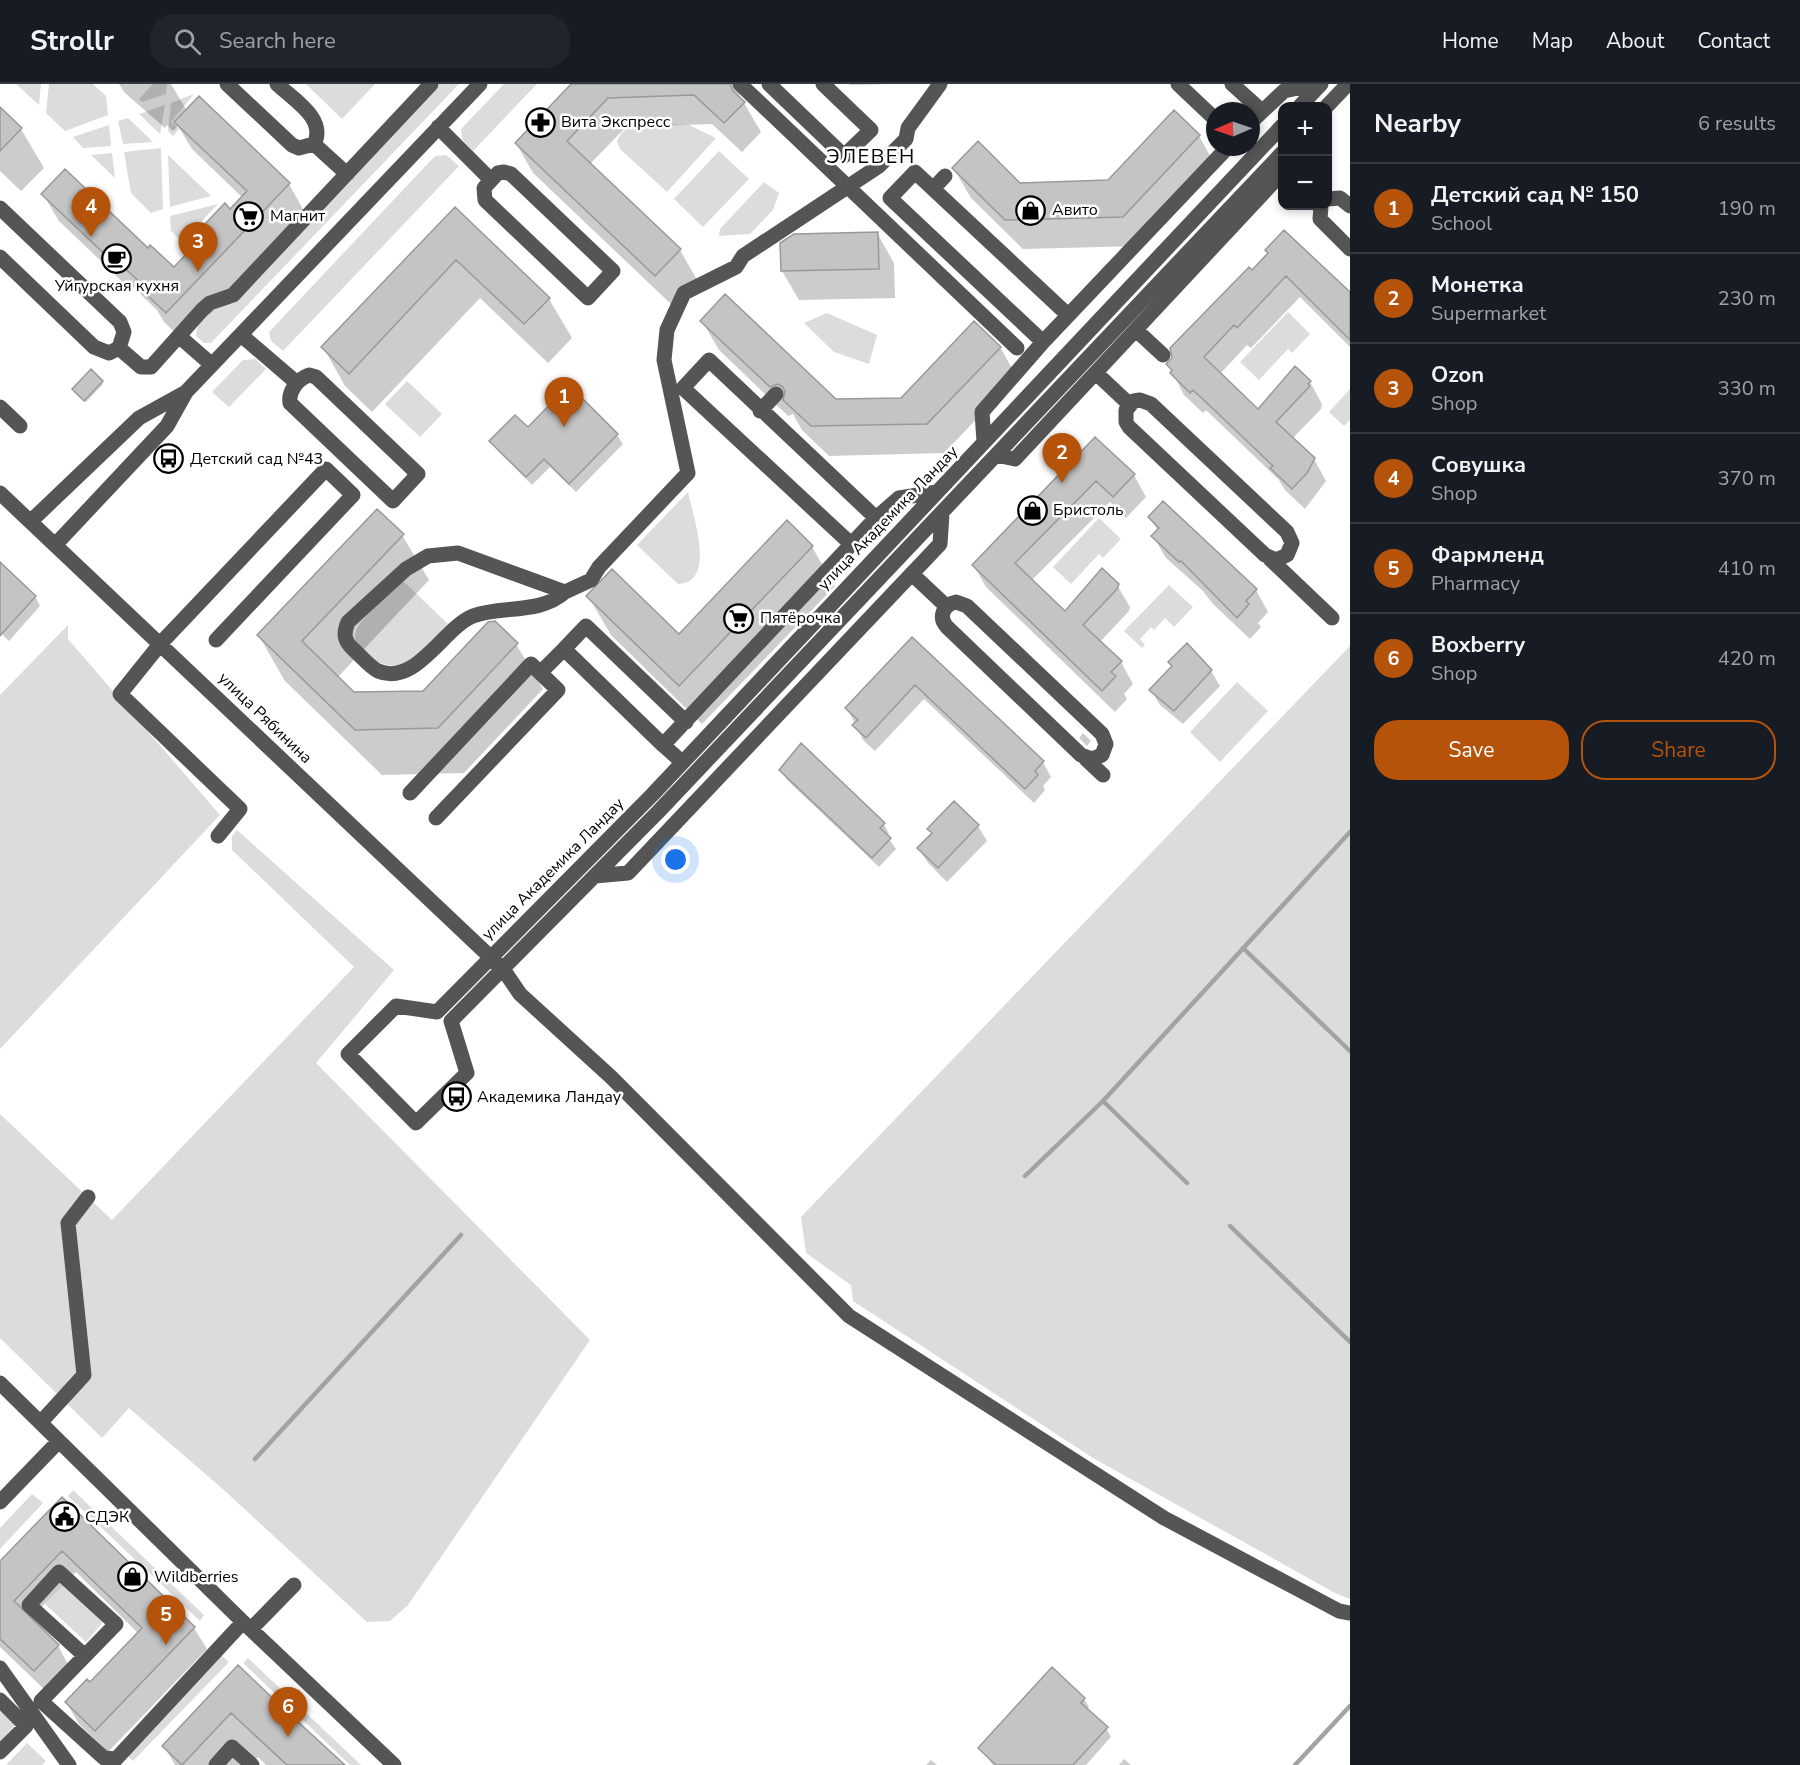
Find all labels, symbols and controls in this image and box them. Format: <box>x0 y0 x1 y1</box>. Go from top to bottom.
search box <box>150 14 570 68</box>
text: Strollr <box>30 22 114 60</box>
icon: search <box>171 25 204 58</box>
text: Search here <box>219 26 336 56</box>
text: Home <box>1442 27 1499 55</box>
text: Map <box>1532 27 1573 55</box>
text: About <box>1606 27 1664 55</box>
text: Contact <box>1697 27 1770 55</box>
north arrow <box>1206 102 1260 156</box>
map controls <box>1278 102 1332 210</box>
button: + <box>1278 102 1332 156</box>
pharmacy icon: Вита Экспресс <box>524 106 556 138</box>
text: Nearby <box>1374 106 1461 141</box>
text: 6 results <box>1698 110 1776 137</box>
place label: Вита Экспресс <box>561 111 671 133</box>
district label: ЭЛЕВЕН <box>826 143 916 170</box>
button: − <box>1278 156 1332 210</box>
text: Детский сад № 150 <box>1431 180 1639 210</box>
pin: 4 <box>72 188 110 237</box>
shop icon: Авито <box>1015 194 1047 226</box>
text: 1 <box>1388 195 1400 222</box>
text: 190 m <box>1718 195 1776 222</box>
place label: Авито <box>1052 199 1098 221</box>
supermarket icon: Магнит <box>233 200 265 232</box>
place label: Магнит <box>270 205 326 227</box>
text: School <box>1431 210 1492 237</box>
pin: 3 <box>178 222 218 272</box>
cafe icon: Уйгурская кухня <box>101 242 133 274</box>
text: Монетка <box>1431 270 1524 300</box>
place label: Уйгурская кухня <box>54 275 179 297</box>
text: 2 <box>1388 285 1400 312</box>
text: 230 m <box>1718 285 1776 312</box>
text: Supermarket <box>1431 300 1546 327</box>
text: Ozon <box>1431 360 1484 390</box>
text: 3 <box>1388 375 1400 402</box>
text: 330 m <box>1718 375 1776 402</box>
pin: 1 <box>544 378 584 427</box>
text: Shop <box>1431 390 1477 417</box>
pin: 2 <box>1042 434 1082 483</box>
street label: улица Академика Ландау <box>813 441 963 595</box>
bus stop icon: Детский сад №43 <box>153 443 185 475</box>
place label: Детский сад №43 <box>190 448 323 470</box>
text: Совушка <box>1431 450 1526 480</box>
text: 4 <box>1388 465 1400 492</box>
text: 370 m <box>1718 465 1776 492</box>
text: Shop <box>1431 480 1477 507</box>
shop icon: Бристоль <box>1016 494 1048 526</box>
place label: Бристоль <box>1053 499 1124 521</box>
text: Фармленд <box>1431 540 1544 570</box>
text: 5 <box>1388 555 1400 582</box>
text: 410 m <box>1718 555 1776 582</box>
text: Pharmacy <box>1431 570 1520 597</box>
supermarket icon: Пятёрочка <box>723 602 755 634</box>
place label: Пятёрочка <box>760 607 841 629</box>
text: Boxberry <box>1431 630 1525 660</box>
text: 6 <box>1388 645 1400 672</box>
text: 420 m <box>1718 645 1776 672</box>
text: Shop <box>1431 660 1477 687</box>
street label: улица Рябинина <box>213 667 317 769</box>
button: Save <box>1374 720 1569 780</box>
button: Share <box>1581 720 1776 780</box>
street label: улица Академика Ландау <box>477 793 629 945</box>
your location <box>661 845 690 874</box>
bus stop icon: Академика Ландау <box>440 1081 472 1113</box>
place label: Академика Ландау <box>477 1086 622 1108</box>
public building icon: СДЭК <box>48 1501 80 1533</box>
place label: СДЭК <box>85 1506 130 1528</box>
shop icon: Wildberries <box>117 1561 149 1593</box>
place label: Wildberries <box>154 1566 239 1588</box>
pin: 5 <box>146 1596 186 1645</box>
pin: 6 <box>268 1688 308 1737</box>

